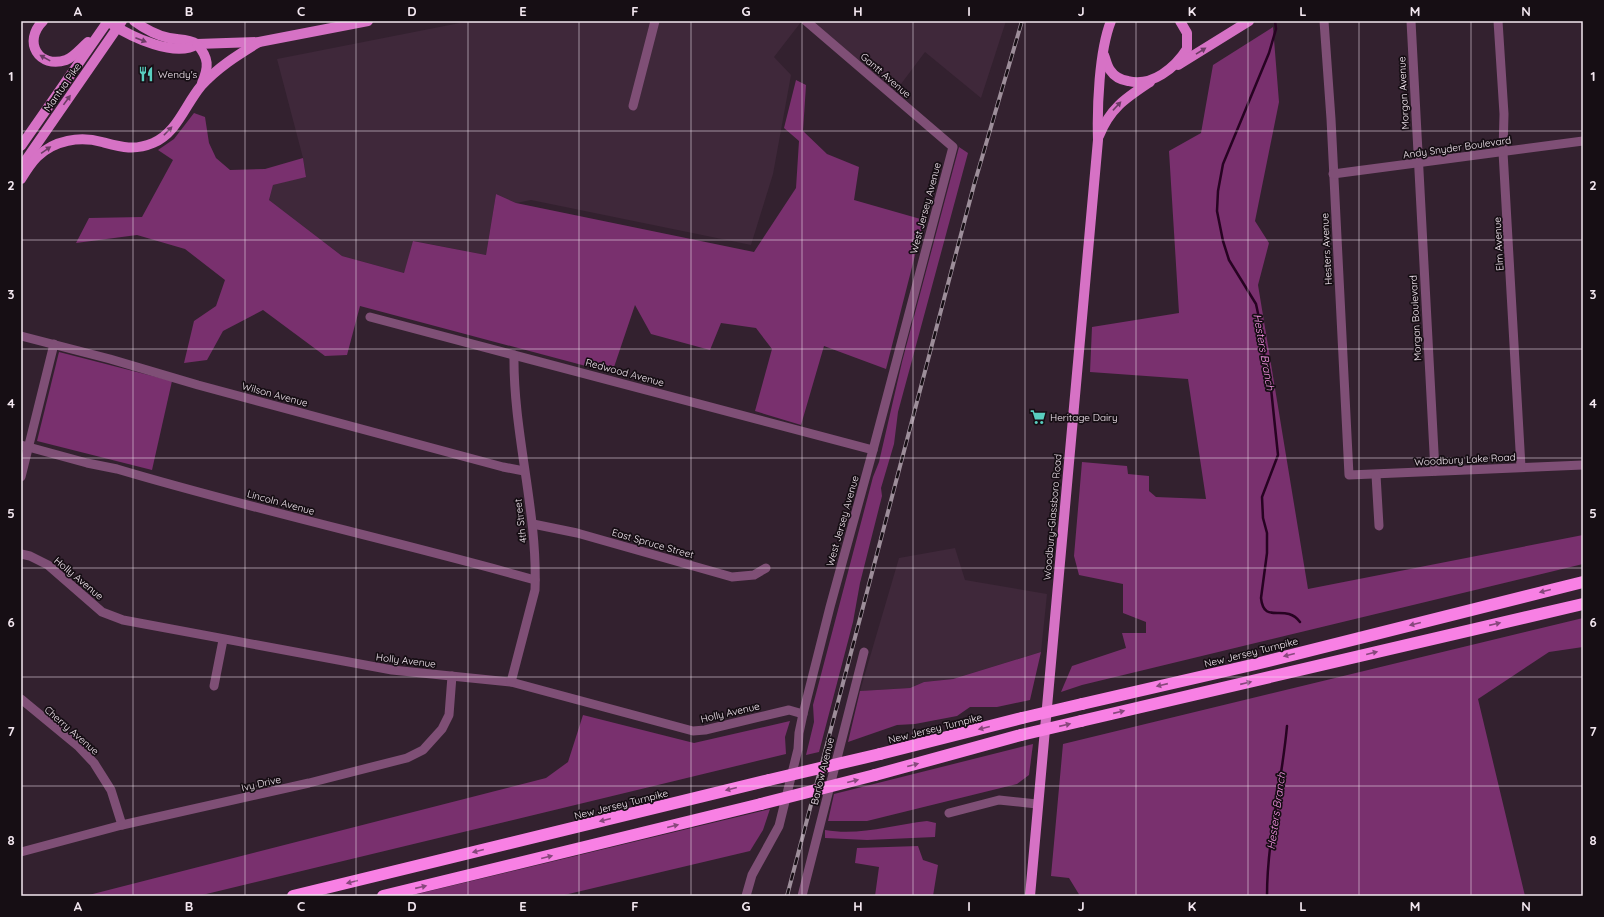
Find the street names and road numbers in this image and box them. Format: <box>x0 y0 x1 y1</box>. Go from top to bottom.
street label: Gantt Avenue <box>858 50 914 101</box>
street label: Morgan Avenue <box>1395 56 1412 130</box>
street label: Mantua Pike <box>41 60 84 114</box>
street label: Andy Snyder Boulevard <box>1402 133 1512 162</box>
street label: West Jersey Avenue <box>907 161 944 255</box>
street label: Hesters Avenue <box>1318 212 1335 285</box>
street label: Elm Avenue <box>1491 216 1506 271</box>
street label: Morgan Boulevard <box>1407 275 1424 361</box>
street label: Redwood Avenue <box>584 356 666 389</box>
street label: Wilson Avenue <box>241 379 310 410</box>
street label: Woodbury Lake Road <box>1414 450 1516 469</box>
street label: Woodbury-Glassboro Road <box>1040 453 1065 581</box>
street label: West Jersey Avenue <box>823 474 862 568</box>
street label: Lincoln Avenue <box>246 487 316 518</box>
street label: 4th Street <box>511 498 530 544</box>
street label: East Spruce Street <box>610 526 696 562</box>
street label: Holly Avenue <box>51 554 106 603</box>
street label: New Jersey Turnpike <box>1203 634 1300 670</box>
street label: Holly Avenue <box>375 650 437 671</box>
street label: Holly Avenue <box>699 699 761 726</box>
street label: Cherry Avenue <box>42 703 102 758</box>
street label: New Jersey Turnpike <box>887 710 984 746</box>
street label: Barlow Avenue <box>808 736 837 806</box>
street label: Ivy Drive <box>240 773 283 794</box>
street label: New Jersey Turnpike <box>573 786 670 822</box>

